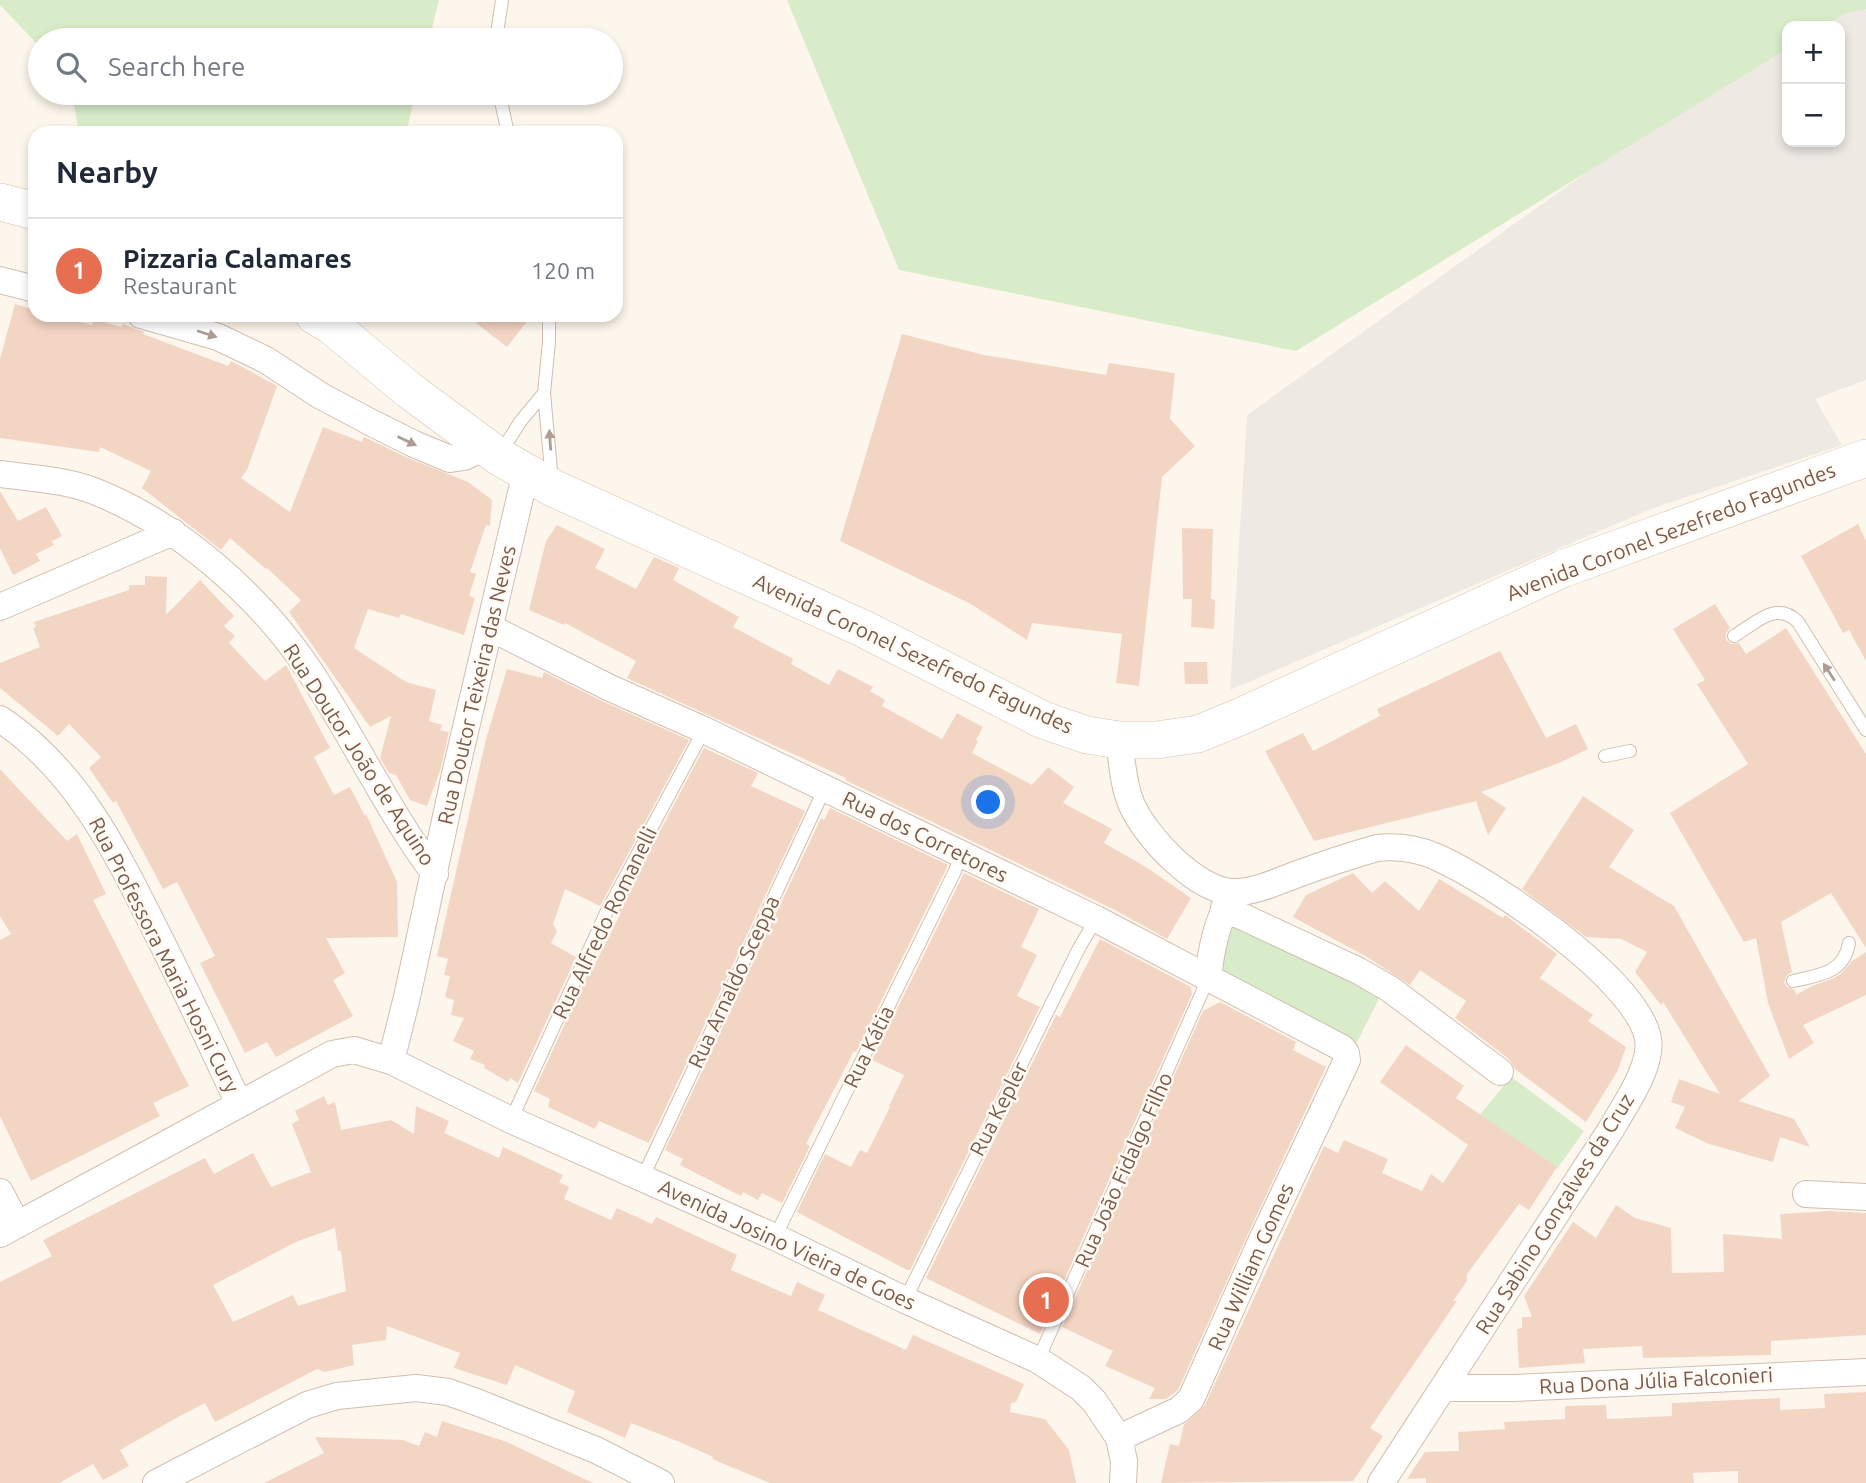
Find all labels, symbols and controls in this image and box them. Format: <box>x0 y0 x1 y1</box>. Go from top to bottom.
map controls <box>1782 21 1845 147</box>
button: + <box>1782 21 1845 84</box>
search box <box>28 28 623 105</box>
icon: search <box>52 48 90 86</box>
text: Search here <box>108 52 245 81</box>
button: − <box>1782 84 1845 147</box>
text: Nearby <box>56 155 158 189</box>
text: Pizzaria Calamares <box>123 244 352 273</box>
text: 1 <box>73 258 85 283</box>
text: 120 m <box>531 258 595 283</box>
text: Restaurant <box>123 273 237 298</box>
one-way arrow <box>196 329 217 339</box>
one-way arrow <box>544 429 555 451</box>
one-way arrow <box>397 435 417 446</box>
street label: Avenida Coronel Sezefredo Fagundes <box>1503 457 1838 605</box>
street label: Rua Doutor Teixeira das Neves <box>432 543 520 827</box>
street label: Avenida Coronel Sezefredo Fagundes <box>750 568 1077 738</box>
street label: Rua Doutor João de Aquino <box>279 639 441 870</box>
one-way arrow <box>1823 662 1836 682</box>
your location <box>971 785 1005 819</box>
street label: Rua dos Corretores <box>839 786 1012 887</box>
street label: Rua Professora Maria Hosni Cury <box>85 813 245 1096</box>
street label: Rua Alfredo Romanelli <box>547 823 661 1022</box>
street label: Rua Arnaldo Sceppa <box>683 891 784 1072</box>
street label: Rua Kátia <box>838 1002 898 1092</box>
street label: Rua Kepler <box>964 1058 1032 1159</box>
street label: Rua João Fidalgo Filho <box>1069 1068 1177 1271</box>
street label: Rua Sabino Gonçalves da Cruz <box>1470 1089 1638 1338</box>
street label: Avenida Josino Vieira de Goes <box>655 1174 920 1314</box>
street label: Rua William Gomes <box>1202 1179 1298 1354</box>
pin: 1 <box>1023 1274 1069 1326</box>
street label: Rua Dona Júlia Falconieri <box>1538 1362 1774 1398</box>

